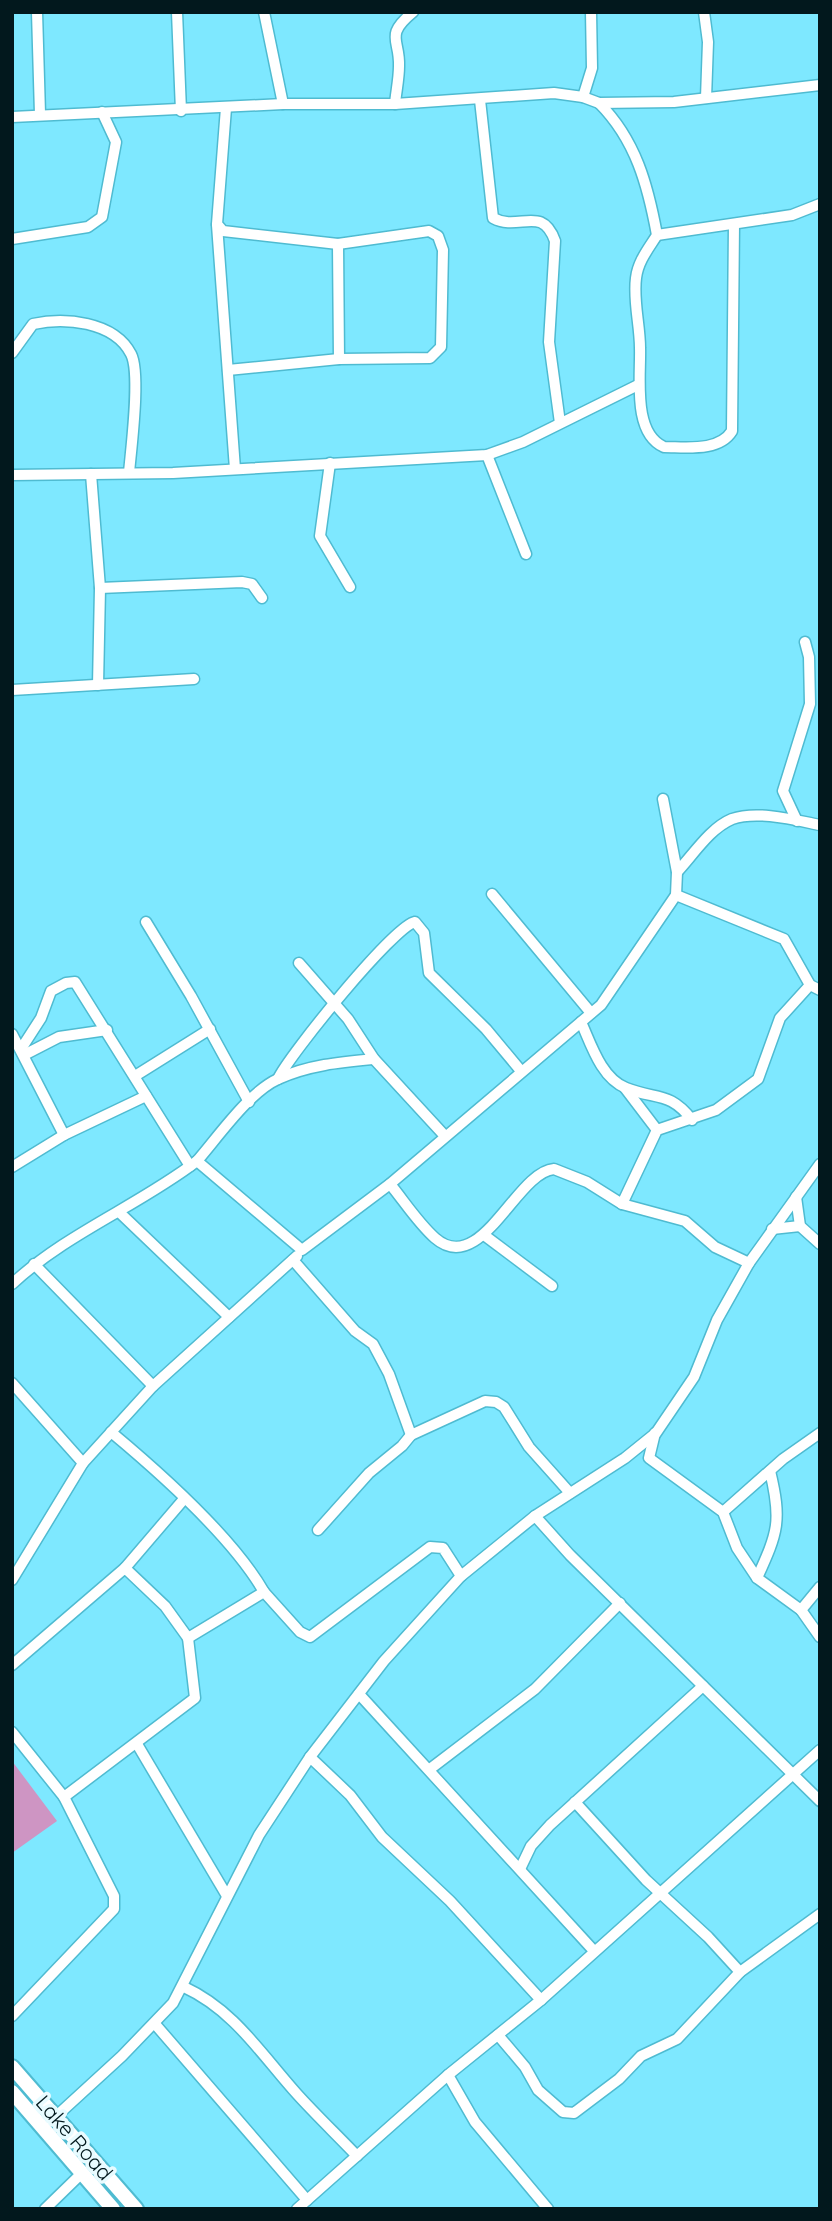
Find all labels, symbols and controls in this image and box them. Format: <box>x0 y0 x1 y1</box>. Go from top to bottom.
street label: Lake Road <box>31 2089 119 2185</box>

